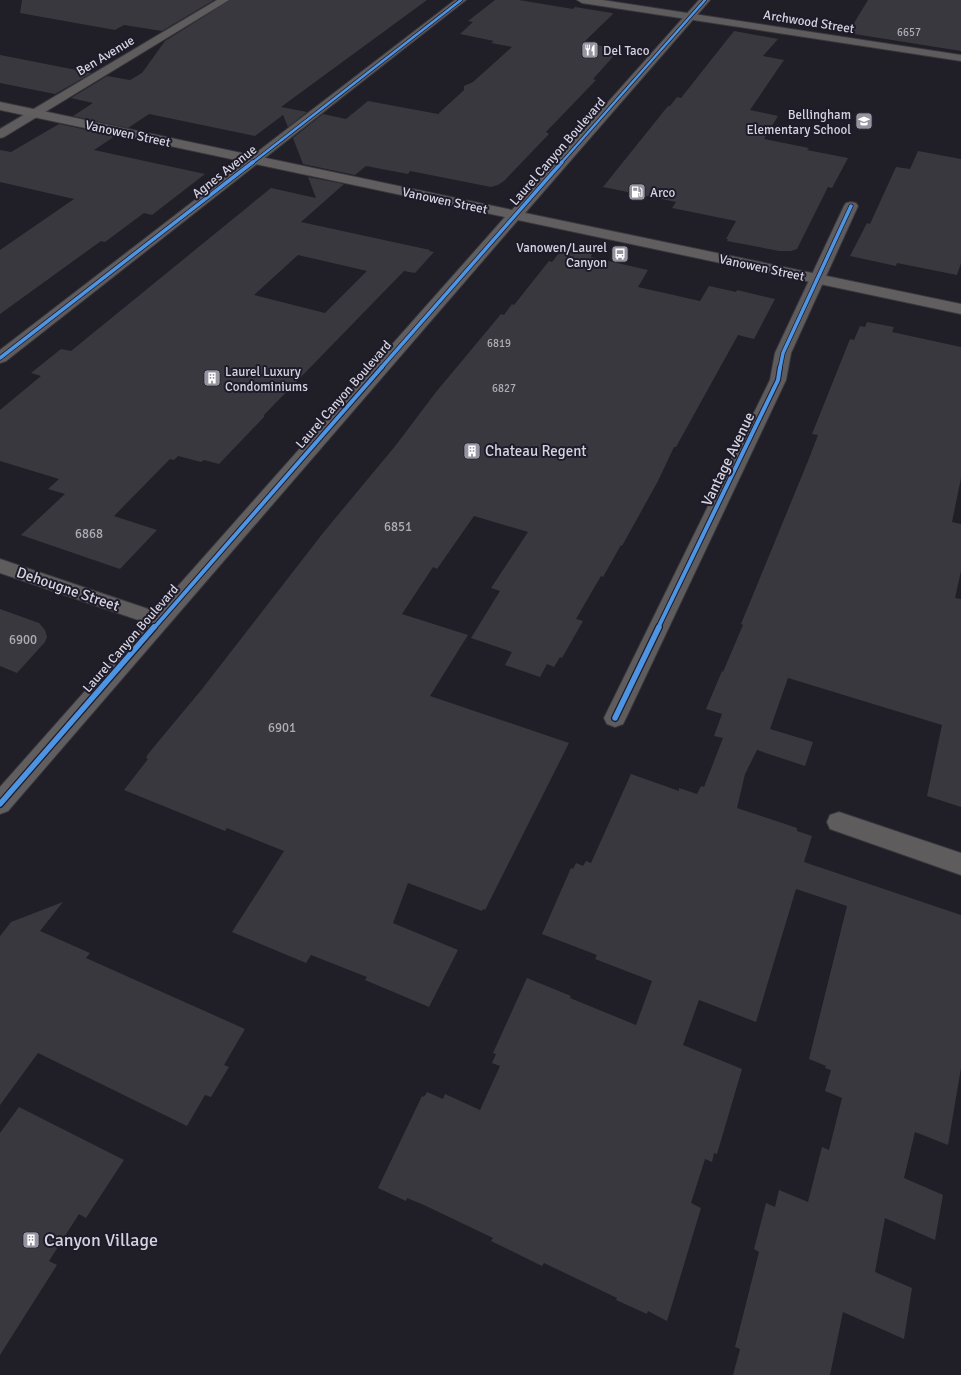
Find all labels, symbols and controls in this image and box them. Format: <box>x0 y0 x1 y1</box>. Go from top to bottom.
street label: Archwood Street <box>762 7 856 37</box>
house number: 6657 <box>897 26 921 39</box>
street label: Ben Avenue <box>74 32 137 79</box>
restaurant icon: Del Taco <box>580 40 600 60</box>
place label: Del Taco <box>603 43 650 59</box>
street label: Laurel Canyon Boulevard <box>507 94 609 209</box>
place label: Bellingham Elementary School <box>747 107 851 138</box>
school or university icon: Bellingham Elementary School <box>854 111 874 131</box>
street label: Vanowen Street <box>84 117 172 151</box>
street label: Agnes Avenue <box>189 142 260 202</box>
fuel station icon: Arco <box>627 182 647 202</box>
street label: Vanowen Street <box>401 184 489 218</box>
place label: Arco <box>650 185 676 201</box>
place label: Vanowen/Laurel Canyon <box>516 240 607 271</box>
bus stop icon: Vanowen/Laurel Canyon <box>610 244 630 264</box>
street label: Vanowen Street <box>718 251 806 285</box>
street label: Laurel Canyon Boulevard <box>293 337 395 452</box>
house number: 6819 <box>487 337 511 350</box>
place label: Laurel Luxury Condominiums <box>225 364 308 395</box>
building icon: Laurel Luxury Condominiums <box>202 368 222 388</box>
house number: 6827 <box>492 382 516 395</box>
street label: Vantage Avenue <box>697 409 759 509</box>
building icon: Chateau Regent <box>462 441 482 461</box>
place label: Chateau Regent <box>485 442 587 460</box>
house number: 6851 <box>384 519 412 535</box>
house number: 6868 <box>75 526 103 542</box>
street label: Dehougne Street <box>14 563 122 615</box>
street label: Laurel Canyon Boulevard <box>80 581 182 696</box>
house number: 6900 <box>9 632 37 648</box>
house number: 6901 <box>268 720 296 736</box>
place label: Canyon Village <box>44 1229 158 1251</box>
building icon: Canyon Village <box>21 1230 41 1250</box>

